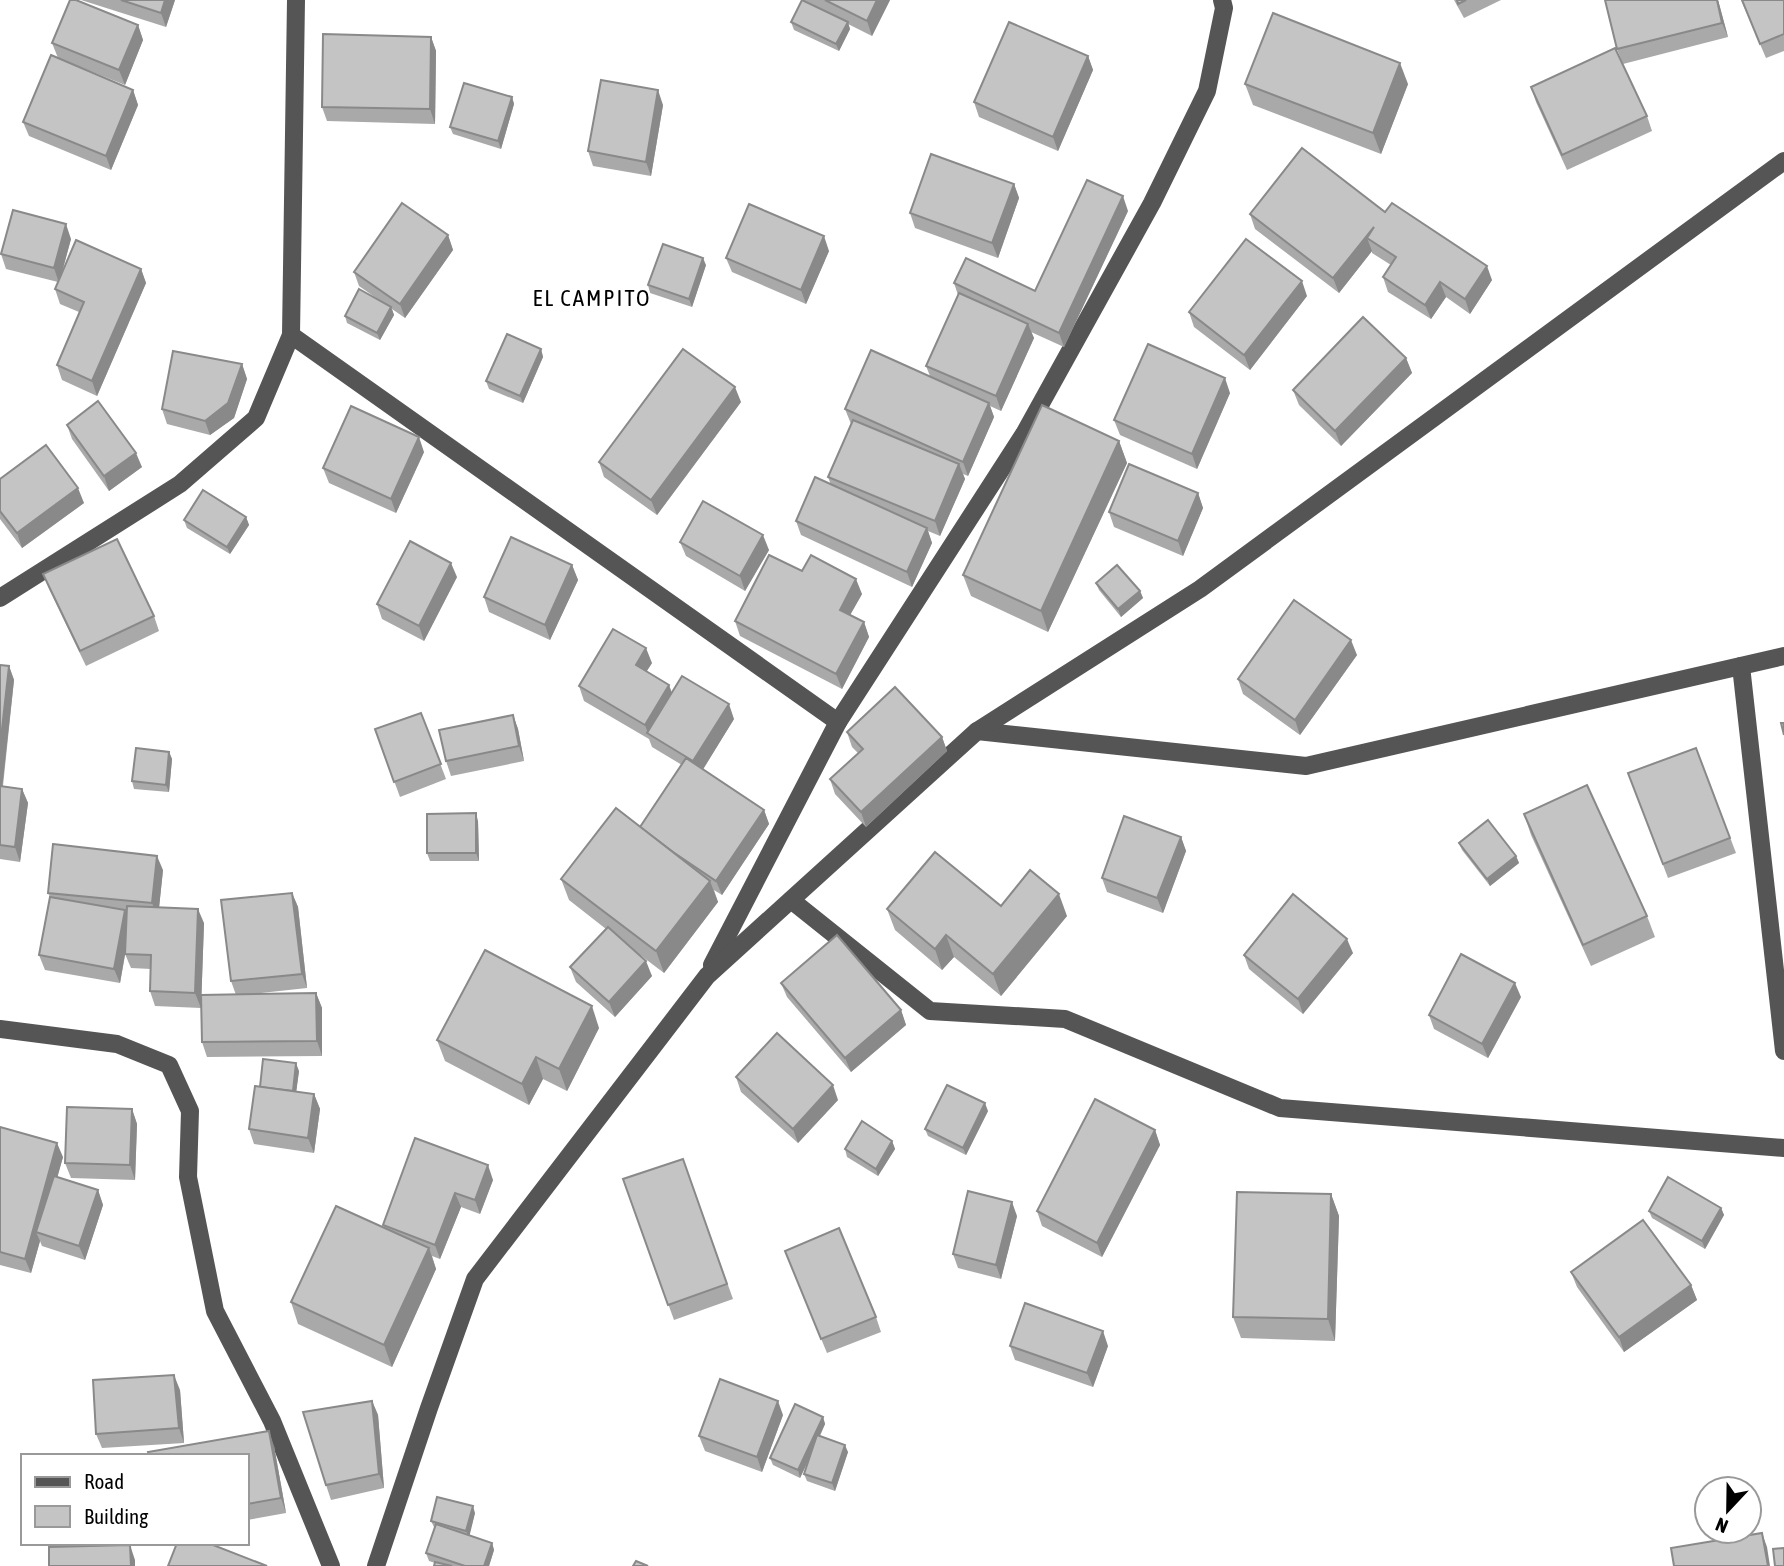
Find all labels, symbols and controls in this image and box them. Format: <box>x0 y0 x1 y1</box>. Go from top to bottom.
district label: EL CAMPITO <box>532 285 652 311</box>
legend <box>21 1454 248 1545</box>
text: Road <box>84 1469 124 1493</box>
north arrow <box>1693 1475 1763 1545</box>
text: Building <box>84 1504 148 1528</box>
text: N <box>1712 1513 1731 1538</box>

